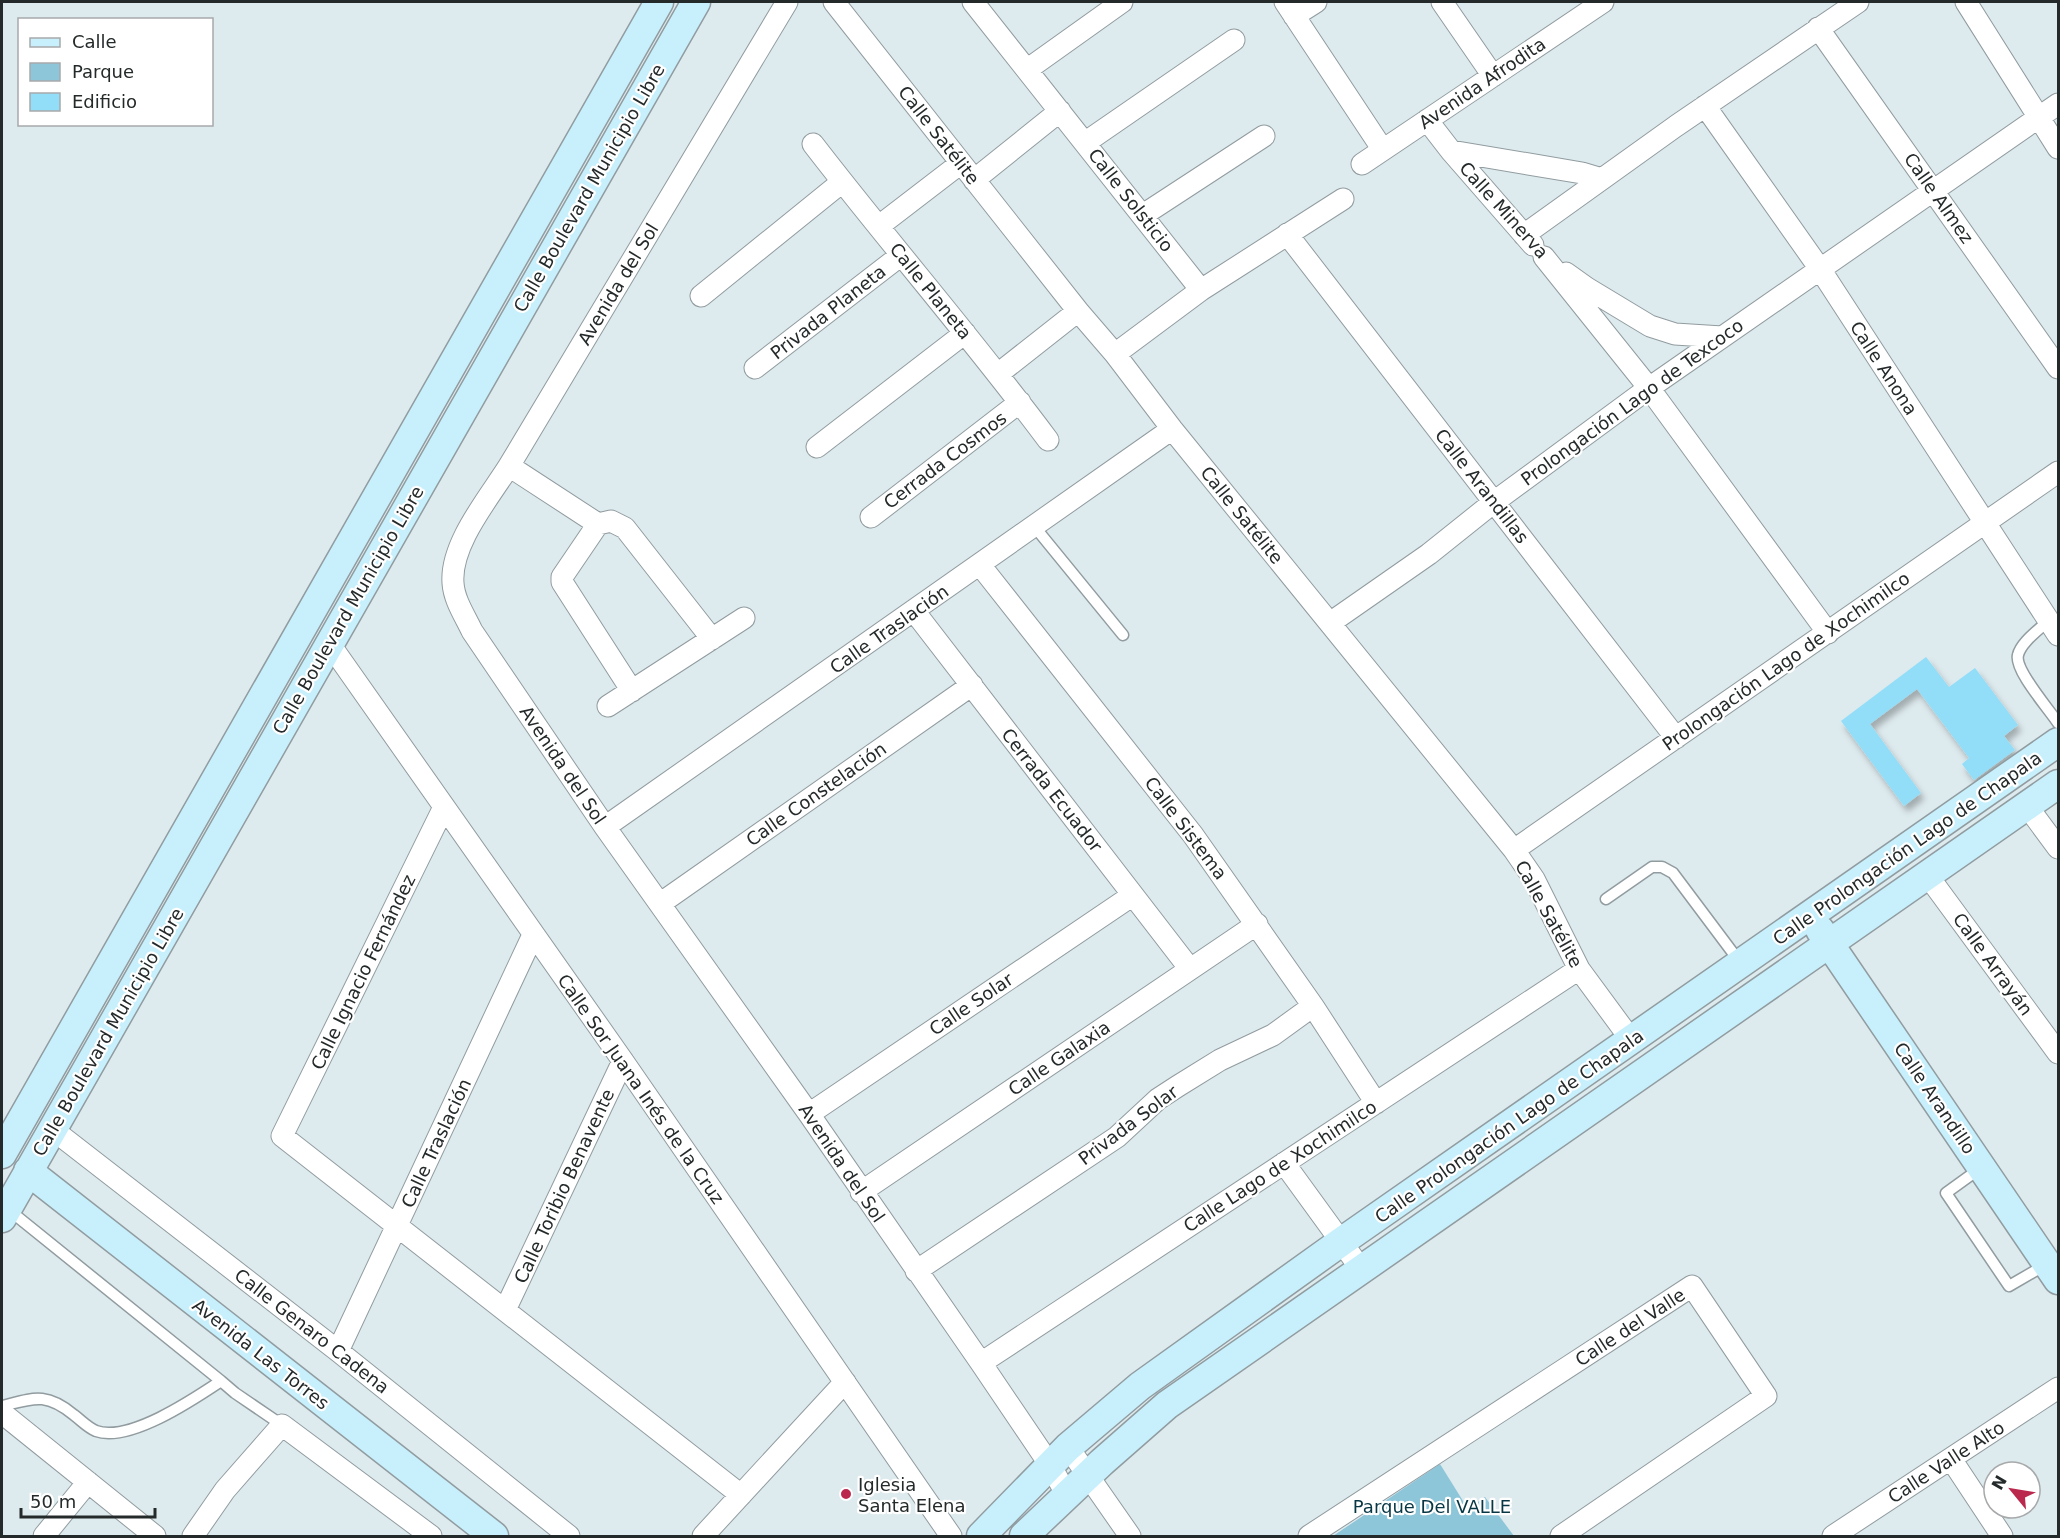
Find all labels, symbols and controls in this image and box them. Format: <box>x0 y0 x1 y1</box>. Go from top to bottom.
legend <box>18 18 213 126</box>
text: Calle <box>72 31 117 52</box>
street label: Avenida Afrodita <box>1415 33 1549 133</box>
street label: Calle Boulevard Municipio Libre <box>509 60 669 316</box>
text: Parque <box>72 61 134 82</box>
street label: Calle Satélite <box>894 82 984 188</box>
text: Edificio <box>72 91 137 112</box>
street label: Calle Solsticio <box>1084 144 1178 256</box>
street label: Calle Almez <box>1900 149 1978 247</box>
street label: Calle Minerva <box>1455 157 1553 263</box>
street label: Avenida del Sol <box>573 219 663 349</box>
street label: Calle Planeta <box>886 239 976 343</box>
street label: Privada Planeta <box>766 261 890 363</box>
street label: Prolongación Lago de Texcoco <box>1517 314 1747 490</box>
street label: Calle Anona <box>1846 317 1922 419</box>
street label: Cerrada Cosmos <box>879 407 1011 513</box>
street label: Calle Arandillas <box>1431 425 1533 547</box>
street label: Calle Satélite <box>1196 462 1288 568</box>
street label: Calle Boulevard Municipio Libre <box>268 482 428 738</box>
street label: Prolongación Lago de Xochimilco <box>1658 567 1914 755</box>
street label: Calle Traslación <box>826 580 952 678</box>
street label: Avenida del Sol <box>516 702 610 828</box>
street label: Cerrada Ecuador <box>997 724 1107 856</box>
street label: Calle Constelación <box>742 738 890 850</box>
street label: Calle Prolongación Lago de Chapala <box>1769 747 2045 949</box>
street label: Calle Sistema <box>1141 773 1231 883</box>
street label: Calle Satélite <box>1511 857 1587 971</box>
street label: Calle Ignacio Fernández <box>307 871 419 1073</box>
street label: Calle Boulevard Municipio Libre <box>28 904 188 1160</box>
street label: Calle Arrayán <box>1949 909 2037 1019</box>
street label: Calle Solar <box>925 968 1017 1040</box>
street label: Calle Sor Juana Inés de la Cruz <box>553 970 729 1208</box>
street label: Calle Galaxia <box>1004 1016 1114 1100</box>
street label: Calle Prolongación Lago de Chapala <box>1371 1025 1647 1227</box>
street label: Calle Arandillo <box>1890 1038 1980 1158</box>
street label: Calle Traslación <box>397 1075 475 1211</box>
street label: Privada Solar <box>1074 1081 1182 1169</box>
street label: Calle Toribio Benavente <box>510 1085 618 1287</box>
street label: Calle Lago de Xochimilco <box>1180 1096 1380 1236</box>
street label: Avenida del Sol <box>795 1100 889 1226</box>
street label: Calle Genaro Cadena <box>231 1264 393 1398</box>
street label: Calle del Valle <box>1571 1284 1689 1370</box>
street label: Avenida Las Torres <box>189 1294 333 1414</box>
street label: Calle Valle Alto <box>1884 1417 2008 1507</box>
north arrow <box>1982 1460 2042 1520</box>
text: N <box>1988 1472 2011 1493</box>
place label: Iglesia Santa Elena <box>858 1474 966 1516</box>
scale bar <box>21 1481 154 1519</box>
marker: Iglesia Santa Elena <box>839 1487 853 1501</box>
text: 50 m <box>30 1491 76 1512</box>
park label: Parque Del VALLE <box>1353 1496 1511 1517</box>

